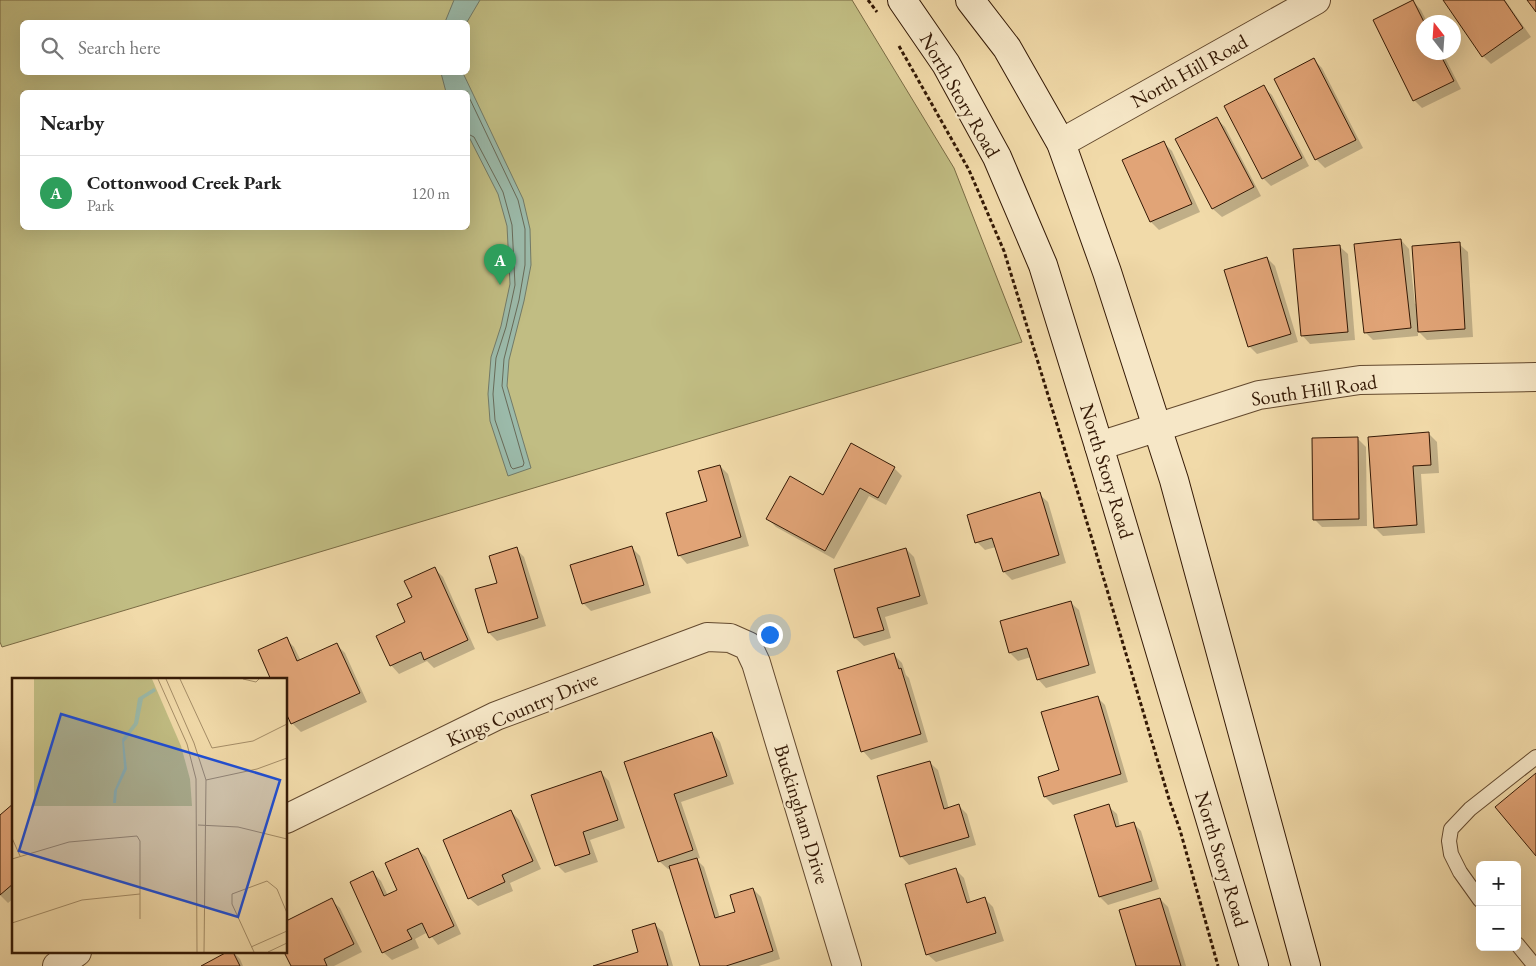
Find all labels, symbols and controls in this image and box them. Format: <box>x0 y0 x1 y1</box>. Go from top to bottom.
north arrow <box>1416 15 1461 60</box>
search box <box>20 20 470 75</box>
street label: North Story Road <box>914 28 1007 163</box>
street label: North Hill Road <box>1126 28 1253 114</box>
icon: search <box>38 34 66 62</box>
text: Search here <box>78 35 160 60</box>
text: Nearby <box>40 109 104 136</box>
text: Cottonwood Creek Park <box>87 170 281 195</box>
text: A <box>50 183 62 204</box>
text: 120 m <box>411 183 450 204</box>
text: Park <box>87 195 114 216</box>
pin: A <box>484 244 516 285</box>
street label: South Hill Road <box>1249 368 1379 412</box>
street label: North Story Road <box>1074 400 1140 542</box>
your location <box>757 622 783 648</box>
street label: Kings Country Drive <box>442 665 602 753</box>
inset map <box>12 678 288 954</box>
street label: Buckingham Drive <box>768 741 836 887</box>
street label: North Story Road <box>1189 788 1255 930</box>
map controls <box>1476 861 1521 951</box>
button: + <box>1476 861 1521 906</box>
button: − <box>1476 906 1521 951</box>

